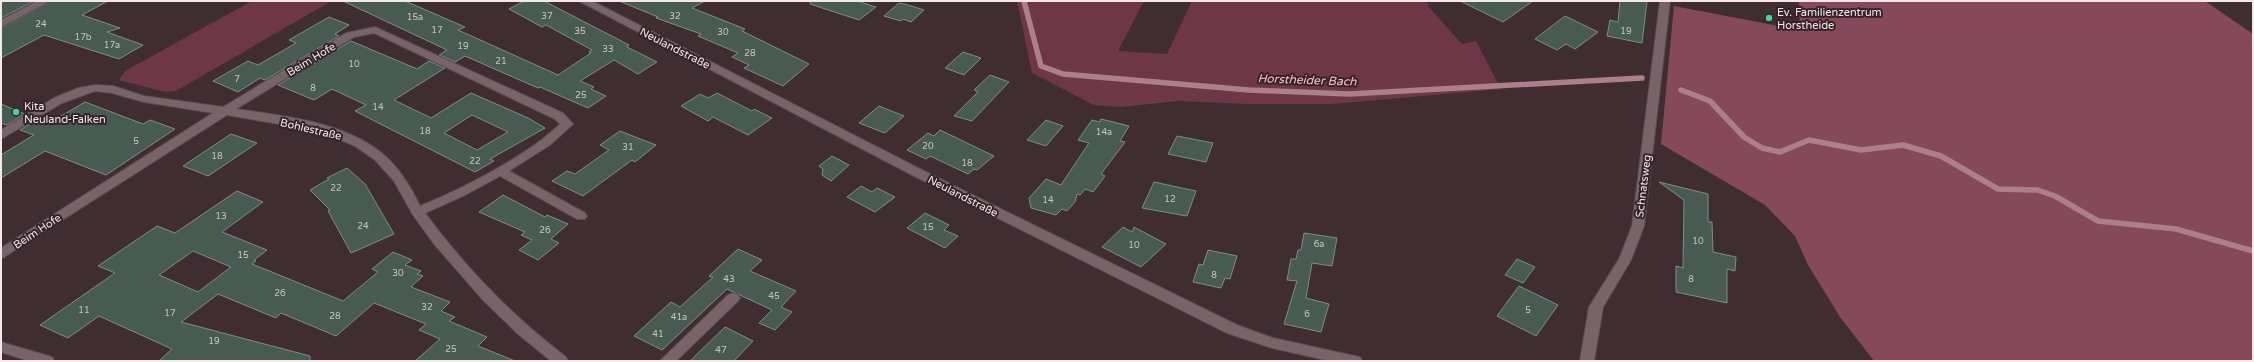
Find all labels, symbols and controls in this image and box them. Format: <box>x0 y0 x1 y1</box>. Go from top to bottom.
place label: Ev. Familienzentrum Horstheide <box>1777 6 1882 32</box>
house number: 37 <box>541 11 553 22</box>
house number: 32 <box>669 11 681 22</box>
house number: 15a <box>407 12 423 23</box>
marker: Ev. Familienzentrum Horstheide <box>1764 13 1774 23</box>
house number: 24 <box>35 19 47 30</box>
house number: 17 <box>431 25 443 36</box>
street label: Neulandstraße <box>638 25 712 72</box>
house number: 35 <box>574 26 586 37</box>
house number: 19 <box>1620 26 1632 37</box>
house number: 30 <box>717 27 729 38</box>
house number: 17b <box>75 32 92 43</box>
house number: 17a <box>104 40 120 51</box>
street label: Beim Hofe <box>285 40 338 79</box>
house number: 19 <box>457 41 469 52</box>
house number: 33 <box>602 44 614 55</box>
house number: 28 <box>744 48 756 59</box>
house number: 21 <box>495 56 507 67</box>
house number: 10 <box>348 59 360 70</box>
water label: Horstheider Bach <box>1257 71 1357 89</box>
house number: 7 <box>234 74 240 85</box>
house number: 8 <box>310 83 316 94</box>
house number: 25 <box>575 90 587 101</box>
place label: Kita Neuland-Falken <box>24 100 106 126</box>
house number: 14 <box>372 102 384 113</box>
marker: Kita Neuland-Falken <box>11 107 21 117</box>
street label: Bohlestraße <box>279 116 343 143</box>
house number: 18 <box>419 126 431 137</box>
house number: 14a <box>1096 127 1112 138</box>
house number: 5 <box>133 136 139 147</box>
house number: 20 <box>922 141 934 152</box>
house number: 31 <box>622 142 634 153</box>
house number: 18 <box>211 151 223 162</box>
street label: Schnatsweg <box>1633 154 1654 218</box>
house number: 22 <box>469 156 481 167</box>
house number: 18 <box>961 158 973 169</box>
street label: Neulandstraße <box>926 173 1000 220</box>
house number: 22 <box>330 183 342 194</box>
house number: 12 <box>1164 194 1176 205</box>
house number: 14 <box>1042 195 1054 206</box>
street label: Beim Hofe <box>11 211 64 252</box>
house number: 13 <box>215 211 227 222</box>
house number: 24 <box>357 221 369 232</box>
house number: 15 <box>922 222 934 233</box>
house number: 26 <box>539 225 551 236</box>
house number: 10 <box>1692 236 1704 247</box>
house number: 6a <box>1314 239 1324 250</box>
house number: 10 <box>1128 240 1140 251</box>
house number: 15 <box>237 250 249 261</box>
house number: 30 <box>392 268 404 279</box>
house number: 8 <box>1211 270 1217 281</box>
house number: 43 <box>723 274 735 285</box>
house number: 8 <box>1688 274 1694 285</box>
house number: 26 <box>274 288 286 299</box>
house number: 45 <box>768 291 780 302</box>
house number: 32 <box>421 302 433 313</box>
house number: 11 <box>78 305 90 316</box>
house number: 5 <box>1525 305 1531 316</box>
house number: 17 <box>164 308 176 319</box>
house number: 6 <box>1304 309 1310 320</box>
house number: 28 <box>329 311 341 322</box>
house number: 41a <box>671 312 687 323</box>
house number: 41 <box>652 329 664 340</box>
house number: 19 <box>208 336 220 347</box>
house number: 25 <box>445 344 457 355</box>
house number: 47 <box>715 345 727 356</box>

